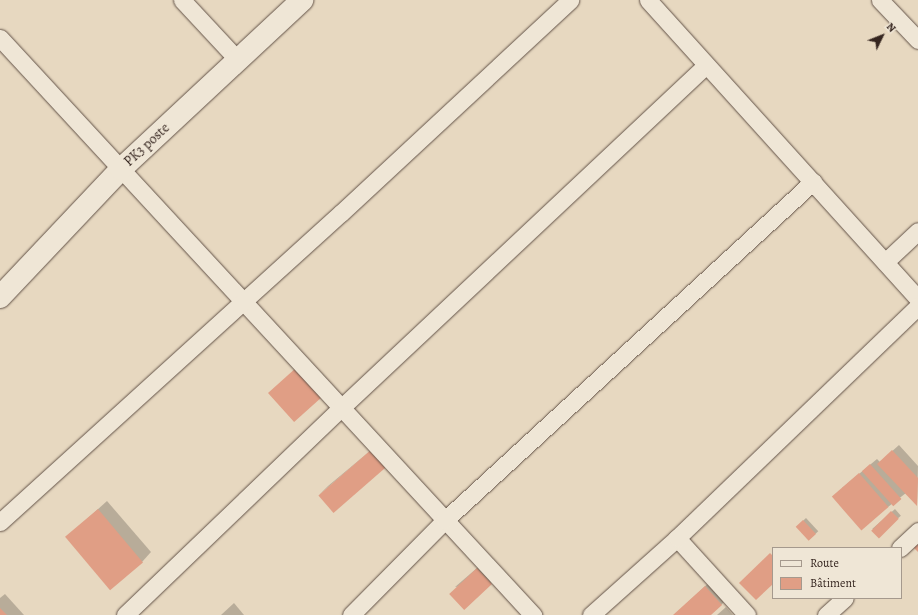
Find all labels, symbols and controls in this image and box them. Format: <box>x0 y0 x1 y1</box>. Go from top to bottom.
north arrow <box>862 16 902 56</box>
text: N <box>883 19 899 36</box>
street label: PK3 poste <box>121 120 173 170</box>
legend <box>772 547 902 599</box>
text: Route <box>810 555 839 571</box>
text: Bâtiment <box>810 575 856 591</box>

